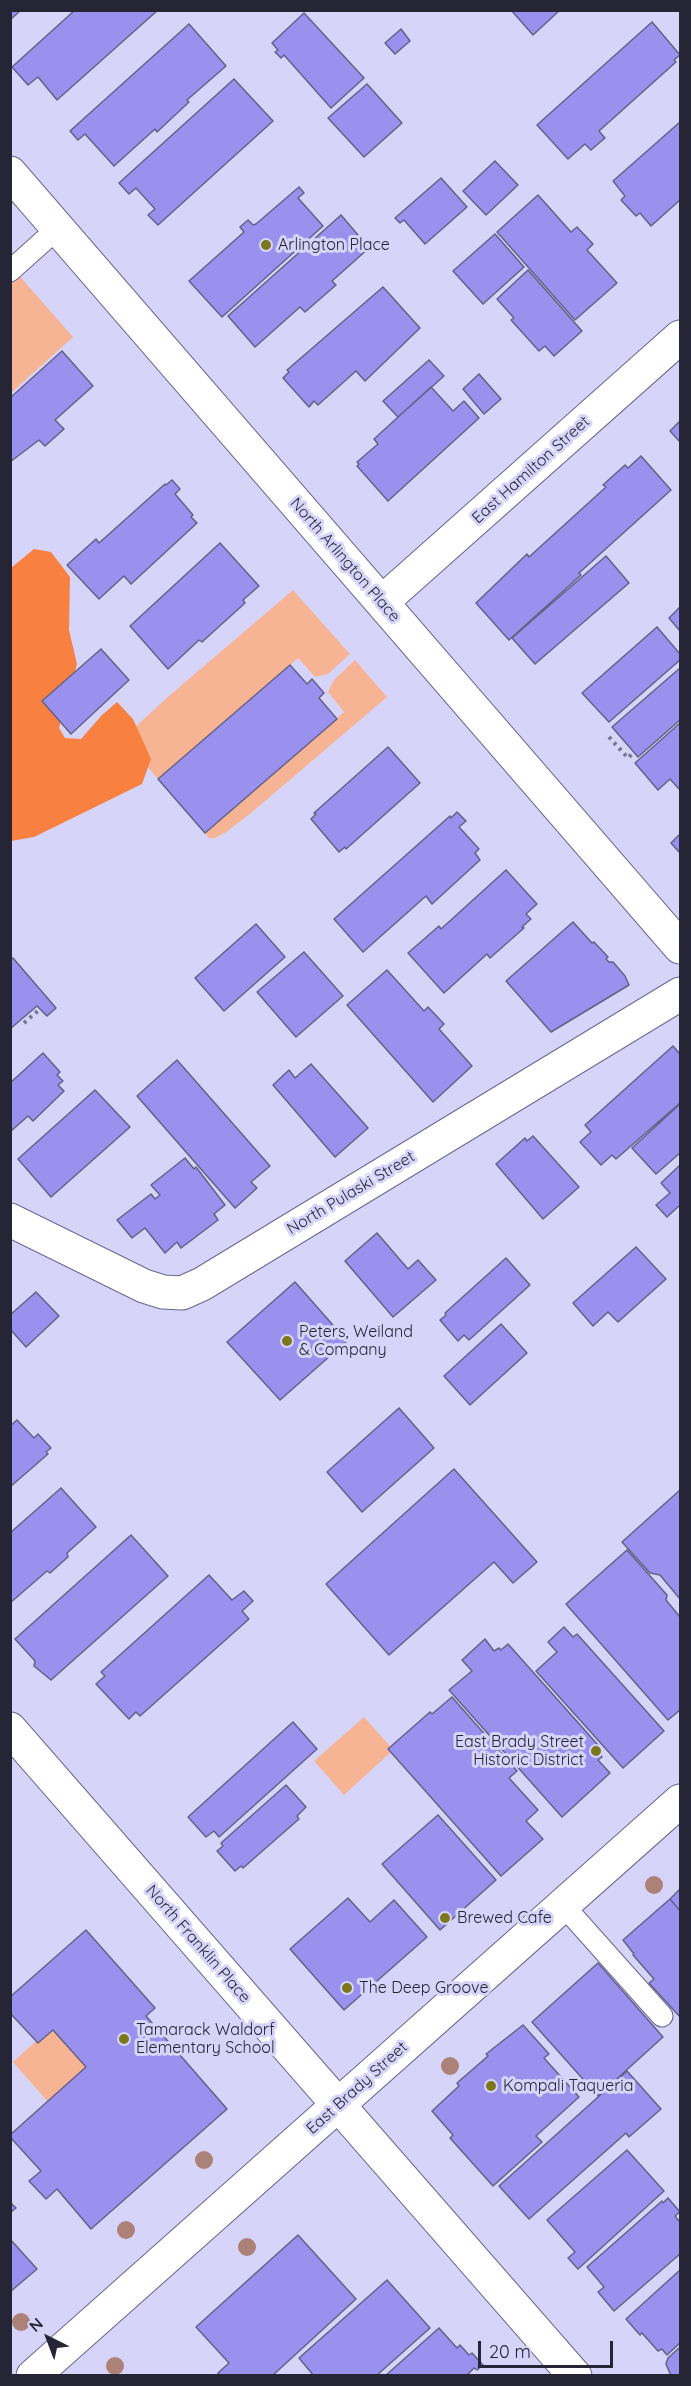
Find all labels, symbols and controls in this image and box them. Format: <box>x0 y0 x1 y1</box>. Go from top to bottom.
place label: Arlington Place <box>278 235 390 255</box>
marker: Arlington Place <box>259 238 273 252</box>
street label: East Hamilton Street <box>468 412 594 528</box>
street label: North Arlington Place <box>286 494 404 626</box>
street label: North Pulaski Street <box>284 1147 418 1239</box>
place label: Peters, Weiland & Company <box>299 1322 413 1360</box>
marker: Peters, Weiland & Company <box>280 1334 294 1348</box>
place label: East Brady Street Historic District <box>455 1732 584 1770</box>
marker: East Brady Street Historic District <box>589 1744 603 1758</box>
street label: North Franklin Place <box>142 1881 254 2007</box>
place label: Brewed Cafe <box>457 1908 552 1928</box>
marker: Brewed Cafe <box>438 1911 452 1925</box>
place label: The Deep Groove <box>359 1978 489 1998</box>
marker: The Deep Groove <box>340 1981 354 1995</box>
place label: Tamarack Waldorf Elementary School <box>136 2020 275 2058</box>
marker: Tamarack Waldorf Elementary School <box>117 2032 131 2046</box>
street label: East Brady Street <box>303 2038 411 2138</box>
place label: Kompali Taqueria <box>503 2076 633 2096</box>
marker: Kompali Taqueria <box>484 2079 498 2093</box>
north arrow <box>18 2308 78 2368</box>
text: N <box>25 2313 47 2336</box>
scale bar <box>481 2329 616 2367</box>
text: 20 m <box>489 2340 531 2363</box>

